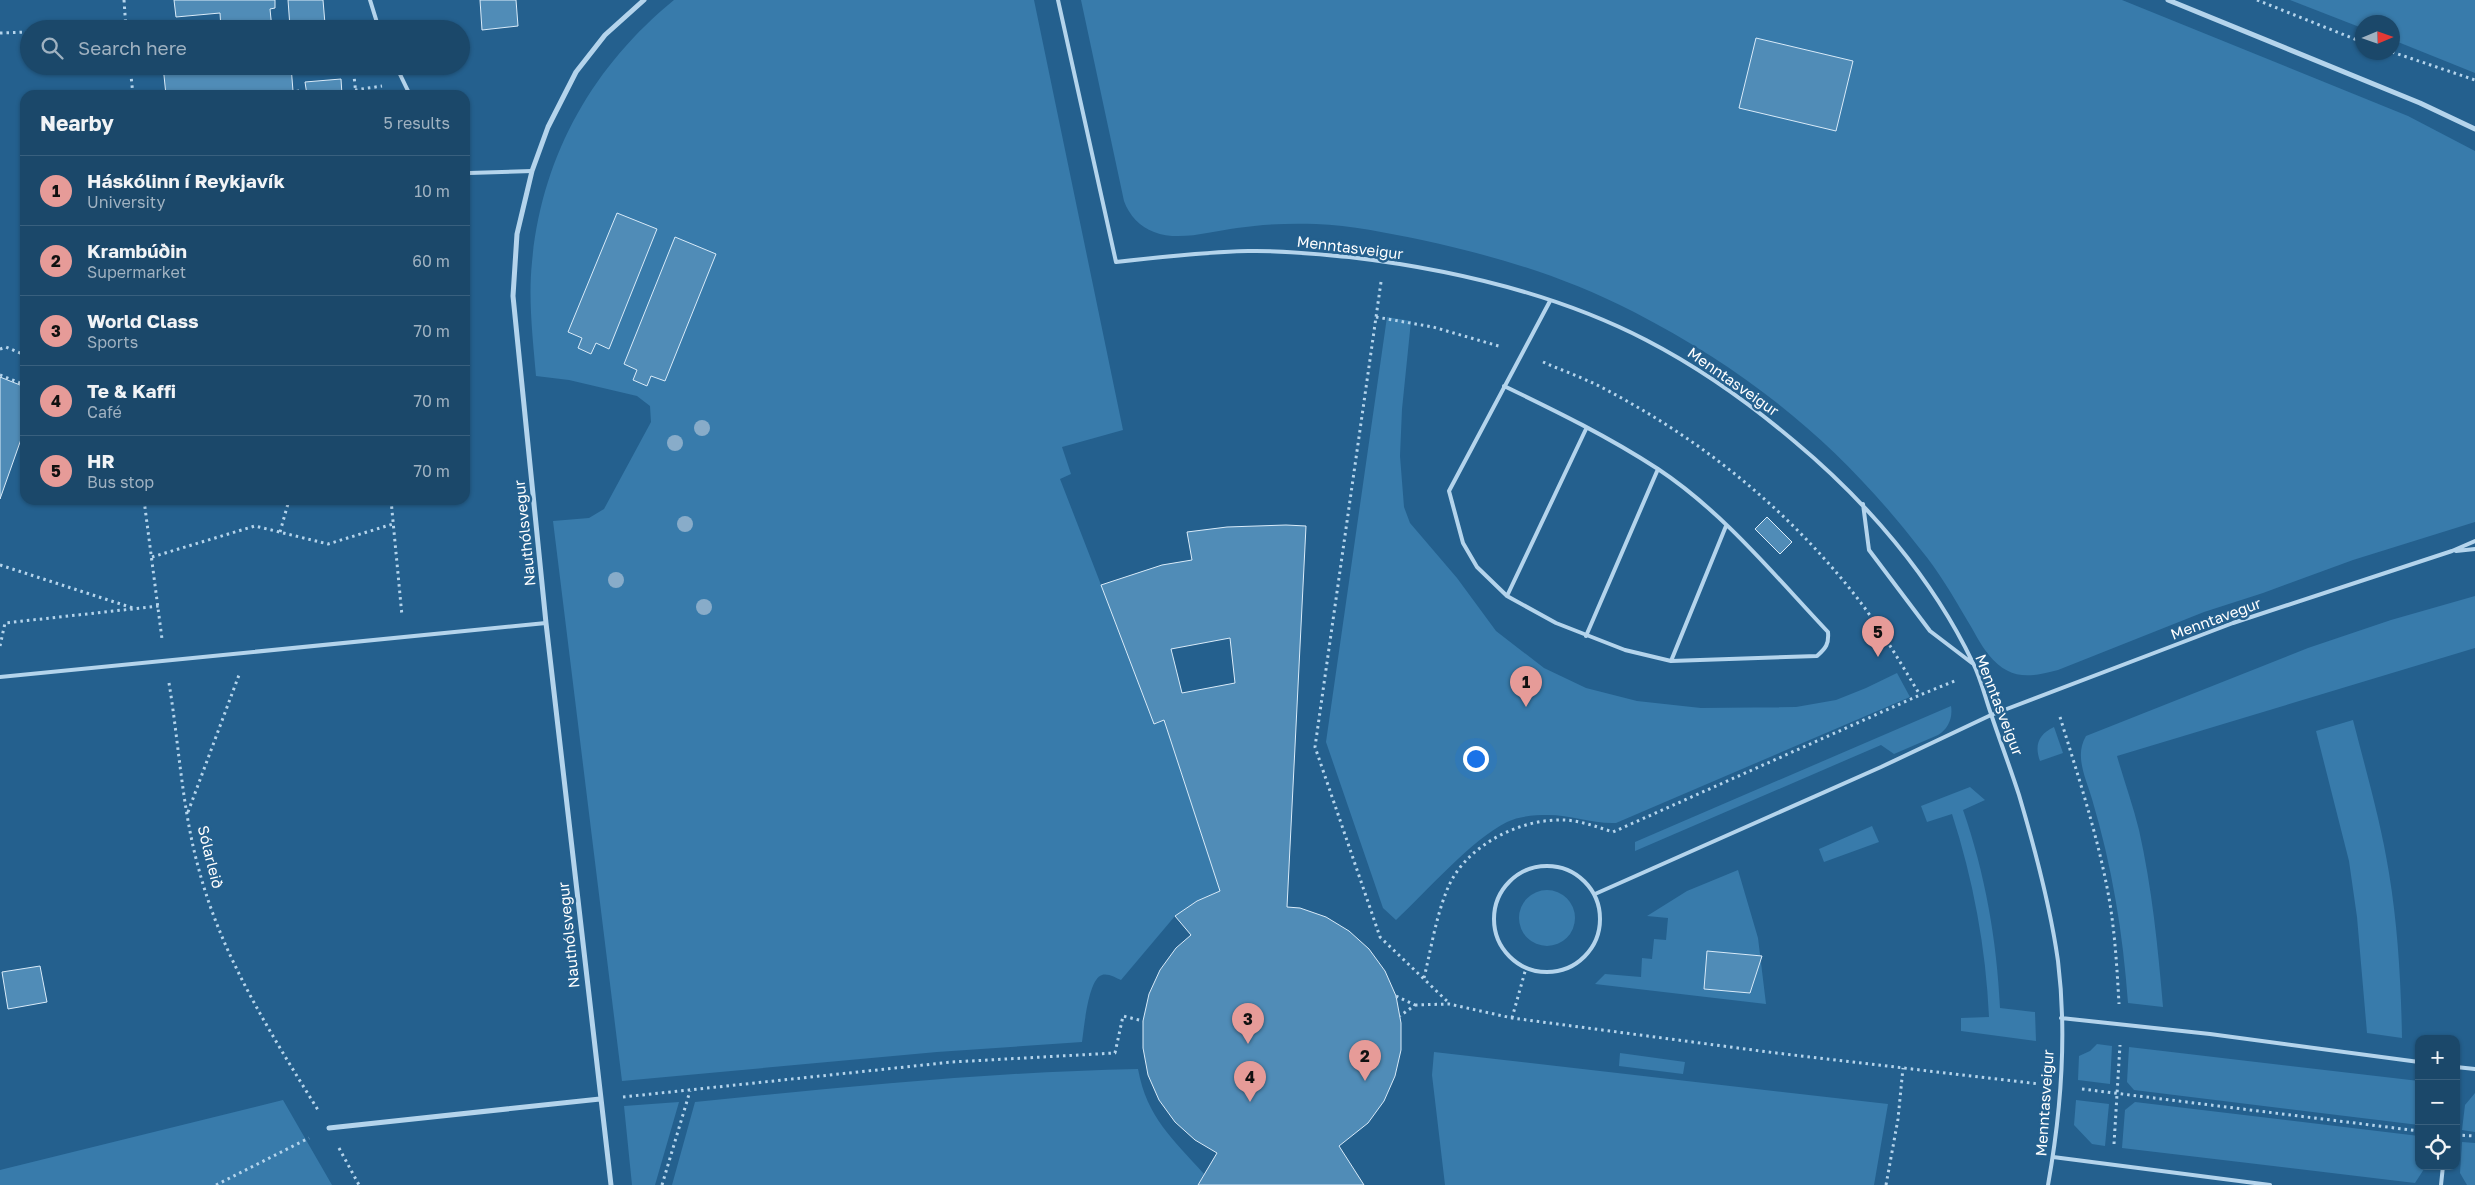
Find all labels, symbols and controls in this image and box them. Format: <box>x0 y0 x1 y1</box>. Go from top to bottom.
north arrow <box>2355 15 2400 60</box>
search box <box>20 20 470 75</box>
icon: search <box>38 34 66 62</box>
text: Search here <box>78 36 187 59</box>
text: Nearby <box>40 110 114 136</box>
text: 5 results <box>384 113 450 133</box>
text: Háskólinn í Reykjavík <box>87 169 285 192</box>
text: 1 <box>52 181 60 201</box>
text: 10 m <box>414 181 450 201</box>
text: University <box>87 192 165 212</box>
street label: Menntasveigur <box>1296 232 1405 262</box>
text: Krambúðin <box>87 239 187 262</box>
text: 2 <box>51 251 61 271</box>
text: 60 m <box>412 251 450 271</box>
text: Supermarket <box>87 262 186 282</box>
text: World Class <box>87 309 199 332</box>
text: 3 <box>51 321 61 341</box>
text: 70 m <box>413 321 450 341</box>
text: Sports <box>87 332 138 352</box>
street label: Menntasveigur <box>1684 343 1783 419</box>
text: Te & Kaffi <box>87 379 176 402</box>
text: 4 <box>51 391 61 411</box>
text: 70 m <box>413 391 450 411</box>
text: Café <box>87 402 122 422</box>
text: HR <box>87 449 115 472</box>
text: 5 <box>51 461 61 481</box>
text: 70 m <box>413 461 450 481</box>
text: Bus stop <box>87 472 154 492</box>
street label: Nauthólsvegur <box>509 479 539 587</box>
street label: Menntavegur <box>2168 593 2264 643</box>
pin: 5 <box>1862 616 1894 657</box>
street label: Menntasveigur <box>1972 651 2028 758</box>
pin: 1 <box>1510 666 1542 707</box>
your location <box>1463 746 1489 772</box>
street label: Sólarleið <box>194 823 227 890</box>
street label: Nauthólsvegur <box>553 881 583 989</box>
pin: 3 <box>1232 1003 1264 1044</box>
map controls <box>2415 1035 2460 1170</box>
button: + <box>2415 1035 2460 1080</box>
pin: 2 <box>1349 1040 1381 1081</box>
street label: Menntasveigur <box>2031 1049 2057 1157</box>
pin: 4 <box>1234 1061 1266 1102</box>
button: − <box>2415 1080 2460 1125</box>
button: locate <box>2415 1125 2460 1170</box>

